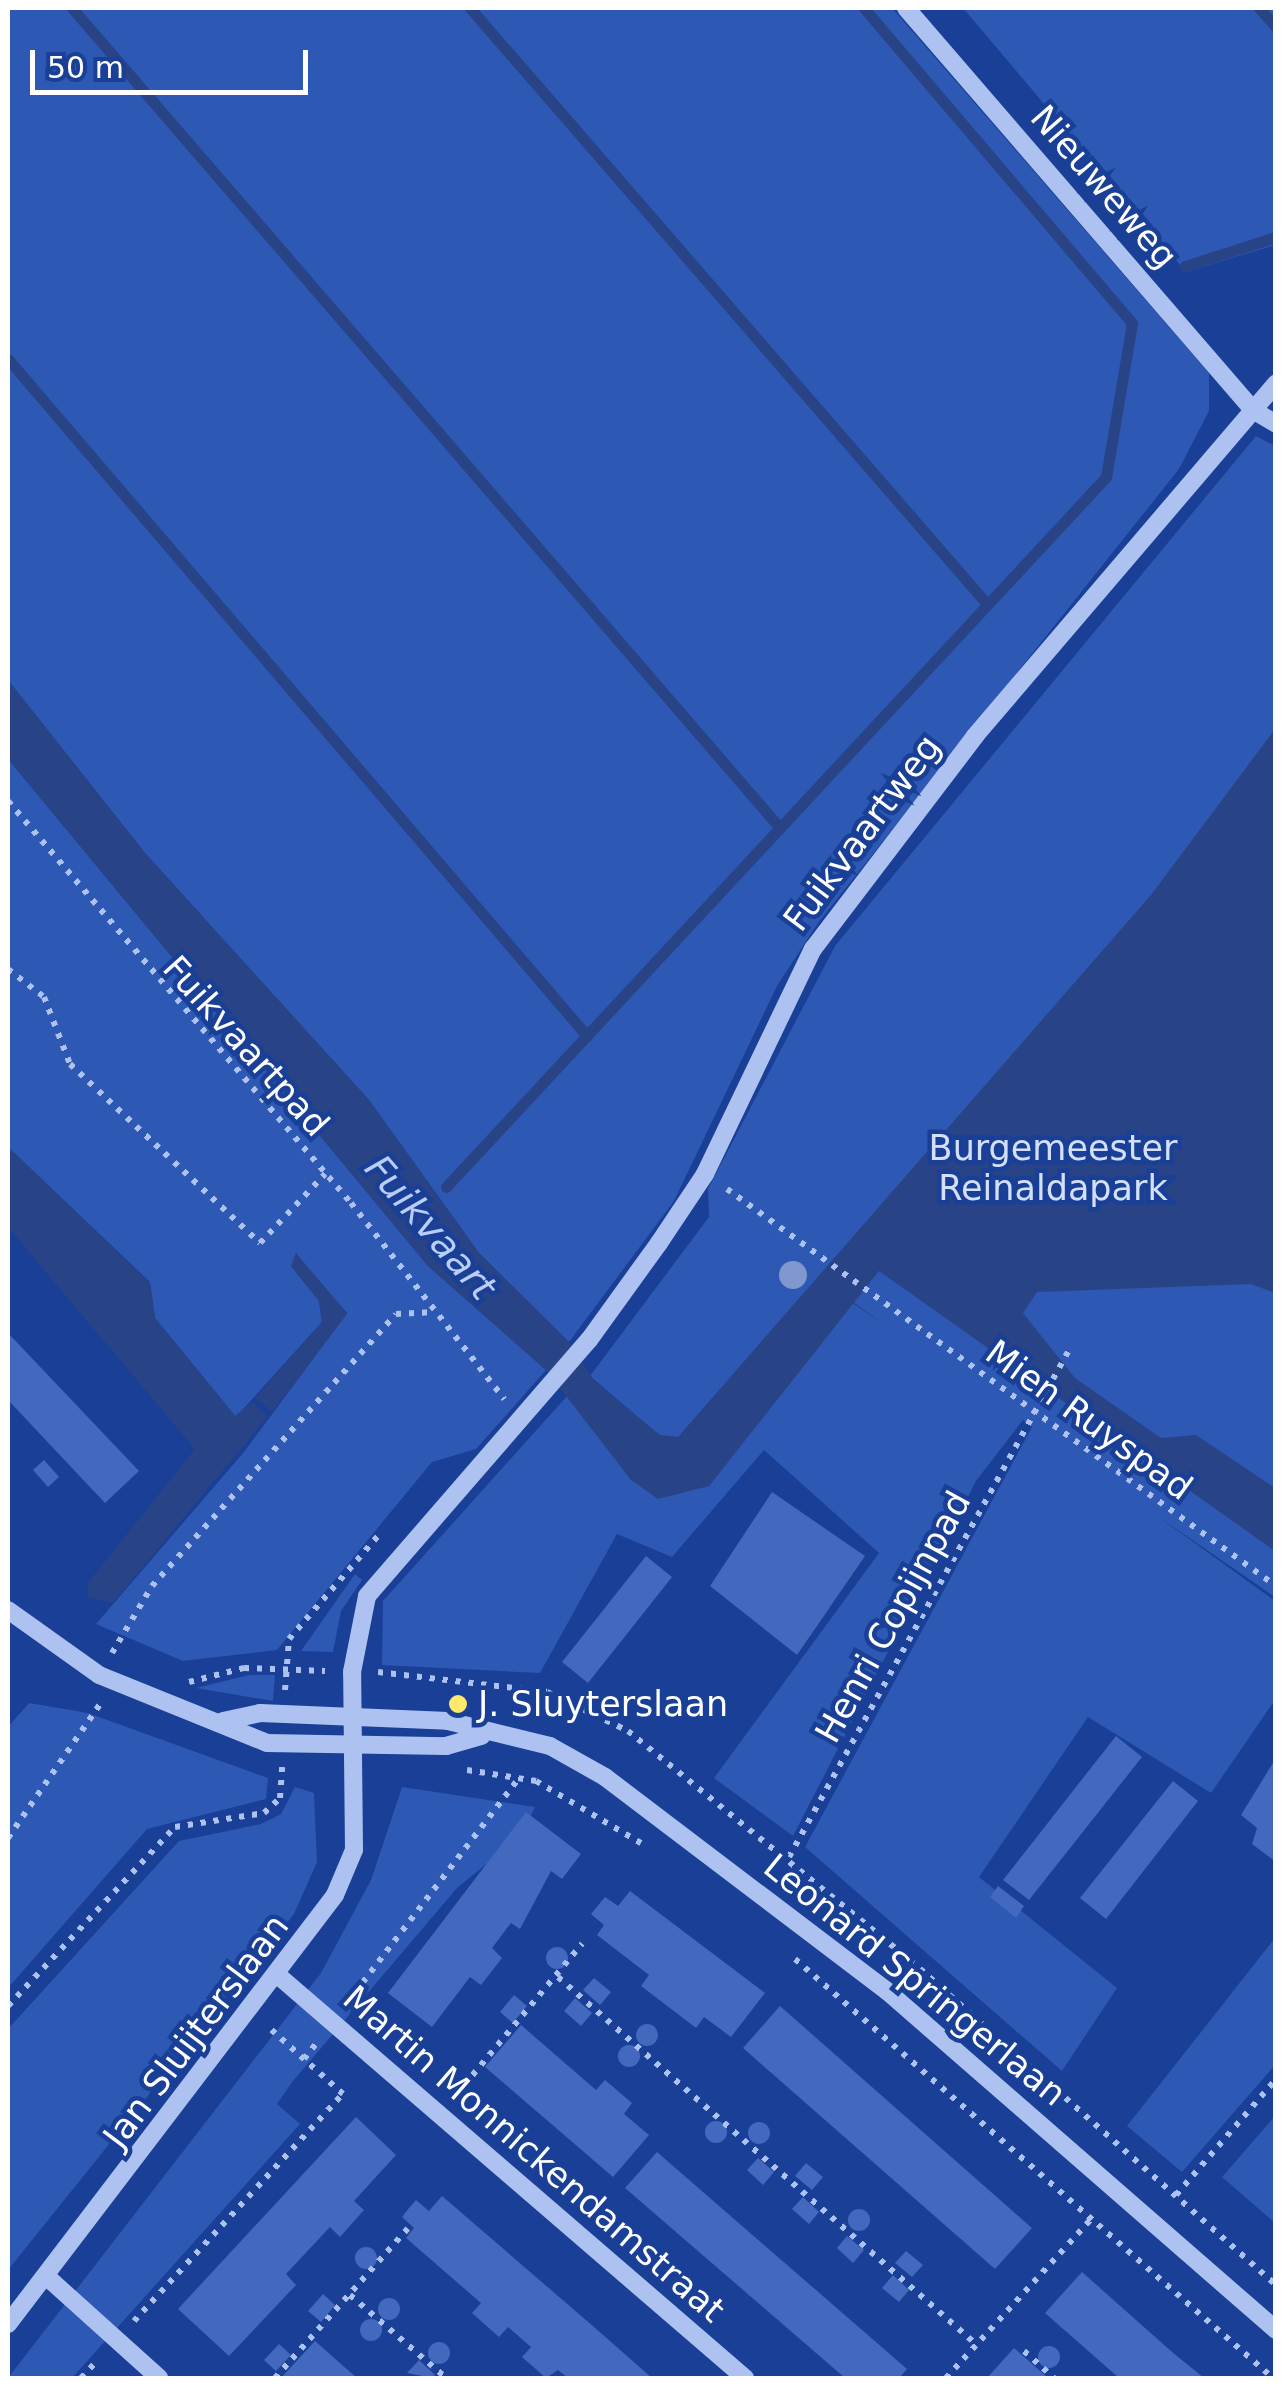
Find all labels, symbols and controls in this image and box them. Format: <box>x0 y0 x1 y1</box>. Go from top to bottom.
scale bar <box>35 30 312 92</box>
text: 50 m <box>47 50 124 85</box>
street label: Nieuweweg <box>1022 97 1186 277</box>
street label: Fuikvaartweg <box>775 727 949 939</box>
street label: Fuikvaartpad <box>154 947 338 1145</box>
park label: Burgemeester Reinaldapark <box>929 1127 1177 1209</box>
water label: Fuikvaart <box>355 1146 505 1310</box>
street label: Mien Ruyspad <box>978 1331 1200 1509</box>
street label: Henri Copijnpad <box>807 1484 979 1750</box>
place label: J. Sluyterslaan <box>478 1683 728 1725</box>
marker: J. Sluyterslaan <box>447 1693 469 1715</box>
street label: Leonard Springerlaan <box>756 1845 1074 2115</box>
street label: Jan Sluijterslaan <box>95 1906 297 2156</box>
street label: Martin Monnickendamstraat <box>335 1977 733 2331</box>

